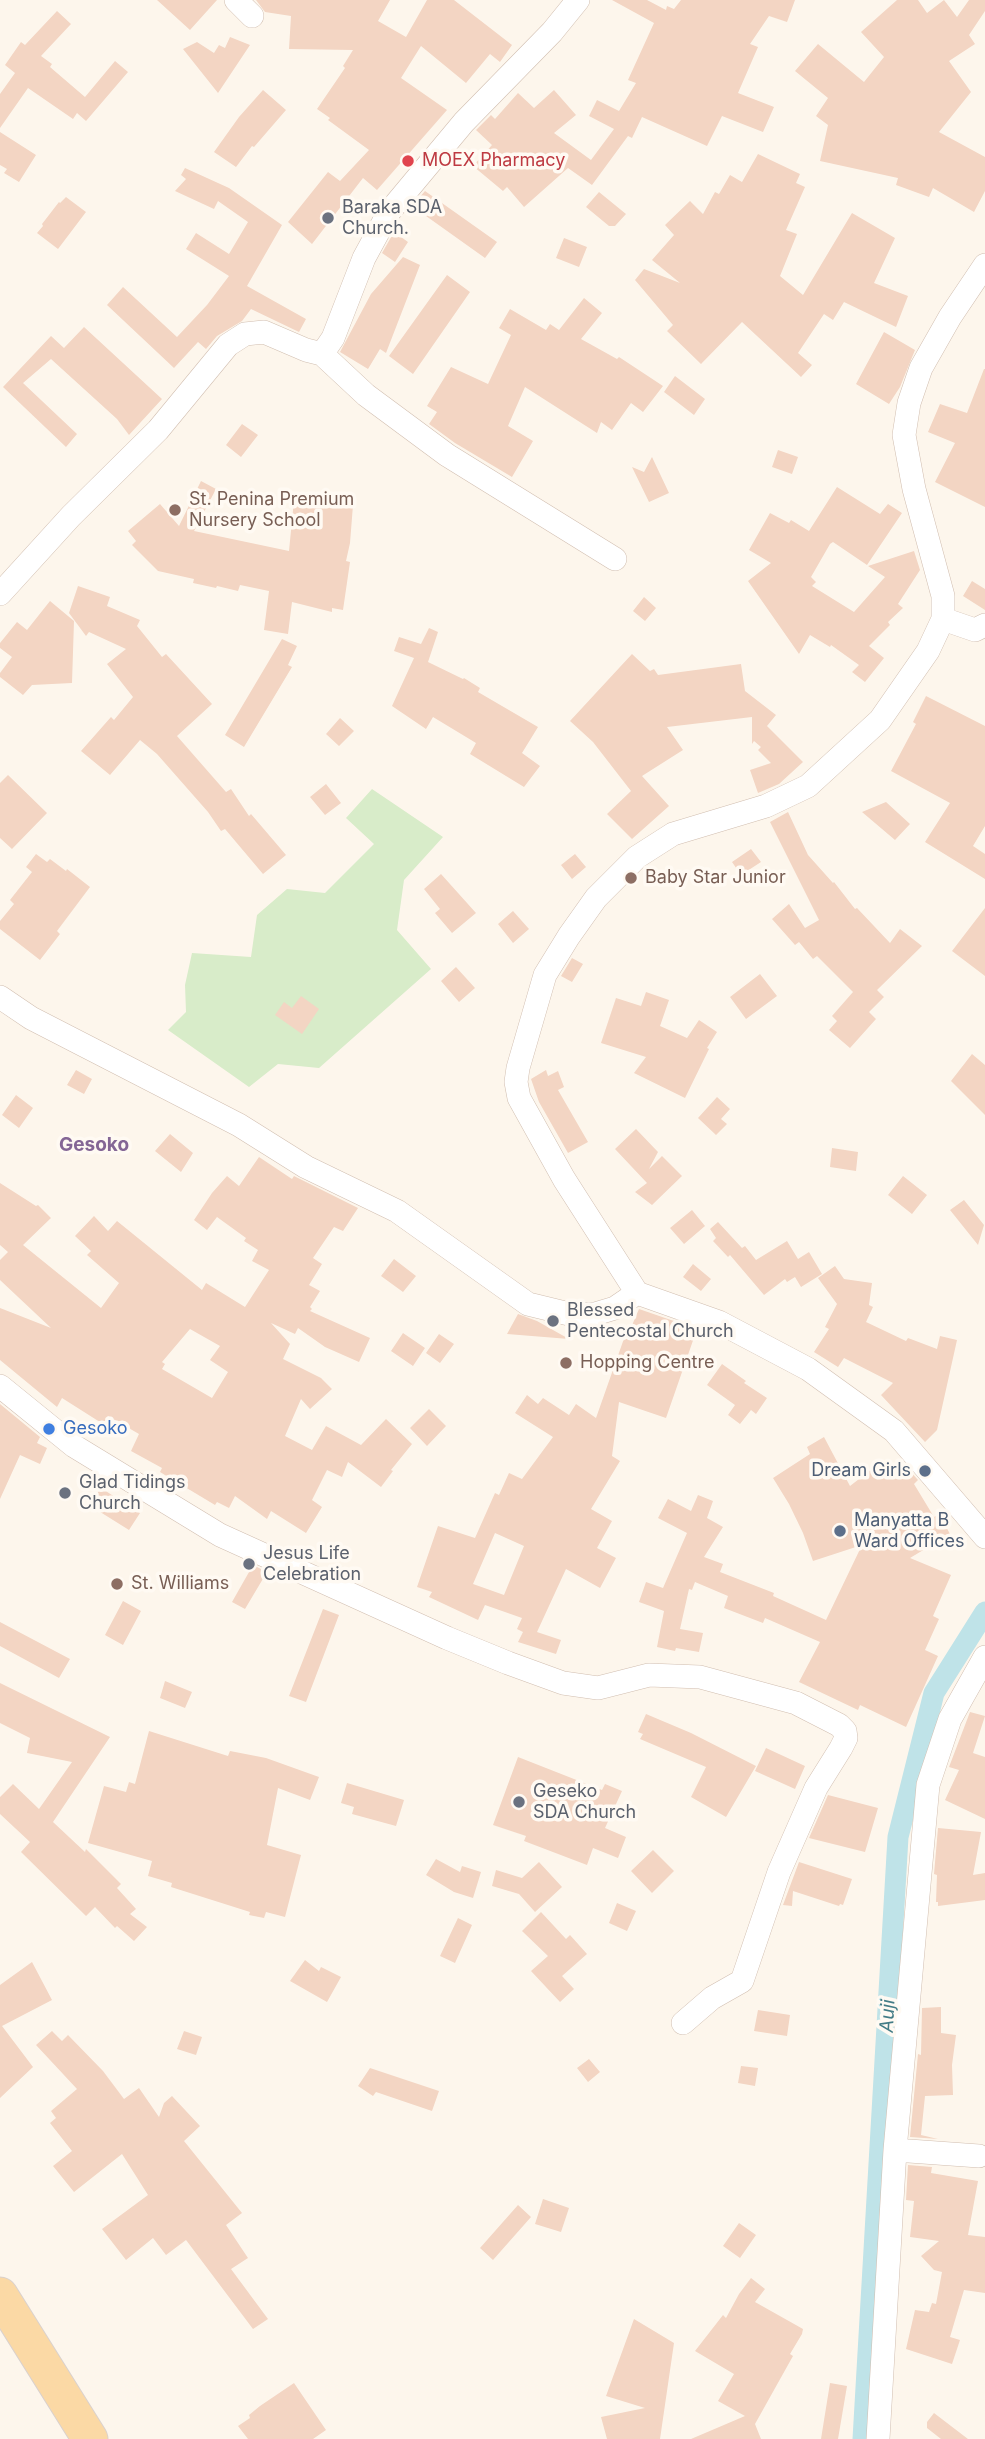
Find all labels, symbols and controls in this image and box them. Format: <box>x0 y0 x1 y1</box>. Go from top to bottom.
place label: MOEX Pharmacy <box>422 150 565 172</box>
marker: MOEX Pharmacy <box>400 153 416 169</box>
place label: Baraka SDA Church. <box>342 197 442 240</box>
marker: Baraka SDA Church. <box>320 210 336 226</box>
place label: St. Penina Premium Nursery School <box>189 489 354 532</box>
marker: St. Penina Premium Nursery School <box>167 502 183 518</box>
place label: Baby Star Junior <box>645 867 786 889</box>
marker: Baby Star Junior <box>623 870 639 886</box>
district label: Gesoko <box>59 1134 129 1156</box>
place label: Blessed Pentecostal Church <box>567 1300 734 1342</box>
marker: Blessed Pentecostal Church <box>545 1313 561 1329</box>
place label: Hopping Centre <box>580 1352 714 1374</box>
marker: Hopping Centre <box>558 1355 574 1371</box>
place label: Gesoko <box>63 1418 127 1440</box>
marker: Gesoko <box>41 1421 57 1437</box>
place label: Dream Girls <box>811 1460 911 1482</box>
marker: Dream Girls <box>917 1463 933 1479</box>
place label: Glad Tidings Church <box>79 1472 186 1514</box>
marker: Glad Tidings Church <box>57 1485 73 1501</box>
place label: Manyatta B Ward Offices <box>854 1510 965 1552</box>
marker: Manyatta B Ward Offices <box>832 1523 848 1539</box>
place label: Jesus Life Celebration <box>263 1543 361 1586</box>
marker: Jesus Life Celebration <box>241 1556 257 1572</box>
place label: St. Williams <box>131 1573 229 1595</box>
marker: St. Williams <box>109 1576 125 1592</box>
place label: Geseko SDA Church <box>533 1781 636 1824</box>
marker: Geseko SDA Church <box>511 1794 527 1810</box>
water label: Auji <box>876 1999 900 2033</box>

